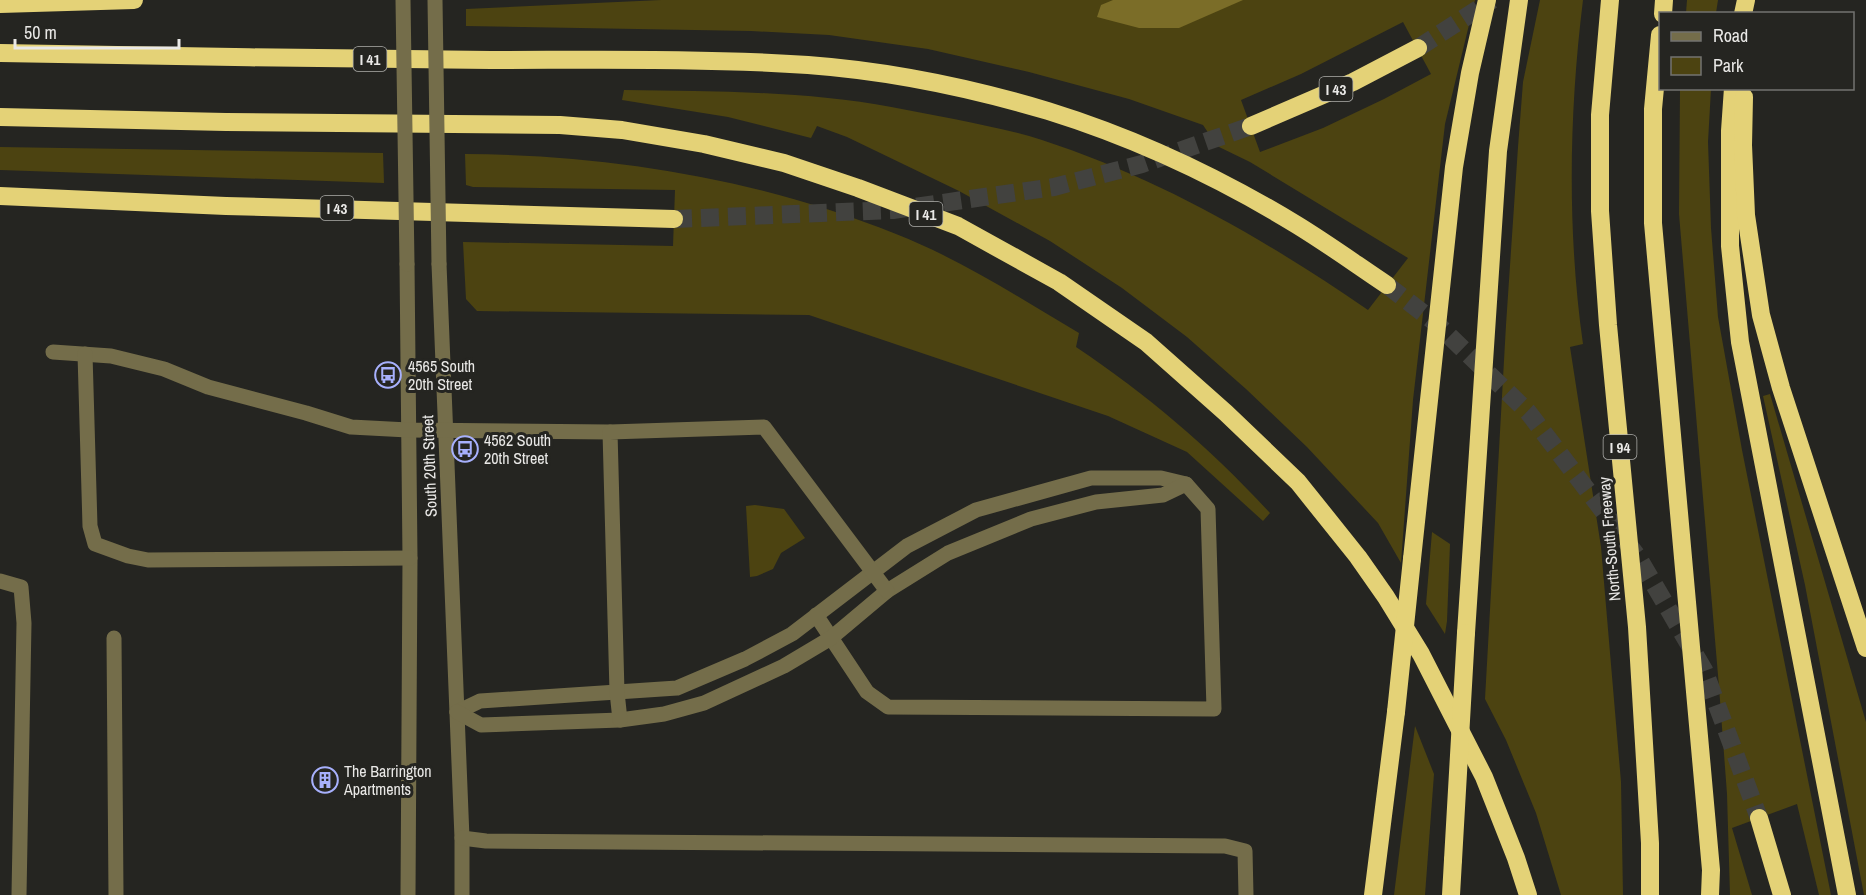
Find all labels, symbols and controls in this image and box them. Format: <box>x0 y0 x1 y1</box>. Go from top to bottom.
scale bar <box>15 12 178 50</box>
legend <box>1659 12 1854 90</box>
text: 50 m <box>24 20 57 45</box>
text: Road <box>1713 23 1748 48</box>
road number: I 41 <box>354 47 386 71</box>
text: Park <box>1713 53 1744 78</box>
road number: I 43 <box>1320 77 1352 101</box>
road number: I 43 <box>320 196 354 220</box>
road number: I 41 <box>910 202 942 226</box>
place label: 4565 South 20th Street <box>408 355 475 395</box>
bus stop icon: 4565 South 20th Street <box>373 360 403 390</box>
street label: South 20th Street <box>416 414 442 517</box>
place label: 4562 South 20th Street <box>484 429 551 469</box>
bus stop icon: 4562 South 20th Street <box>450 434 480 464</box>
road number: I 94 <box>1604 435 1636 459</box>
street label: North-South Freeway <box>1593 476 1625 602</box>
place label: The Barrington Apartments <box>343 760 432 800</box>
building icon: The Barrington Apartments <box>310 765 340 795</box>

